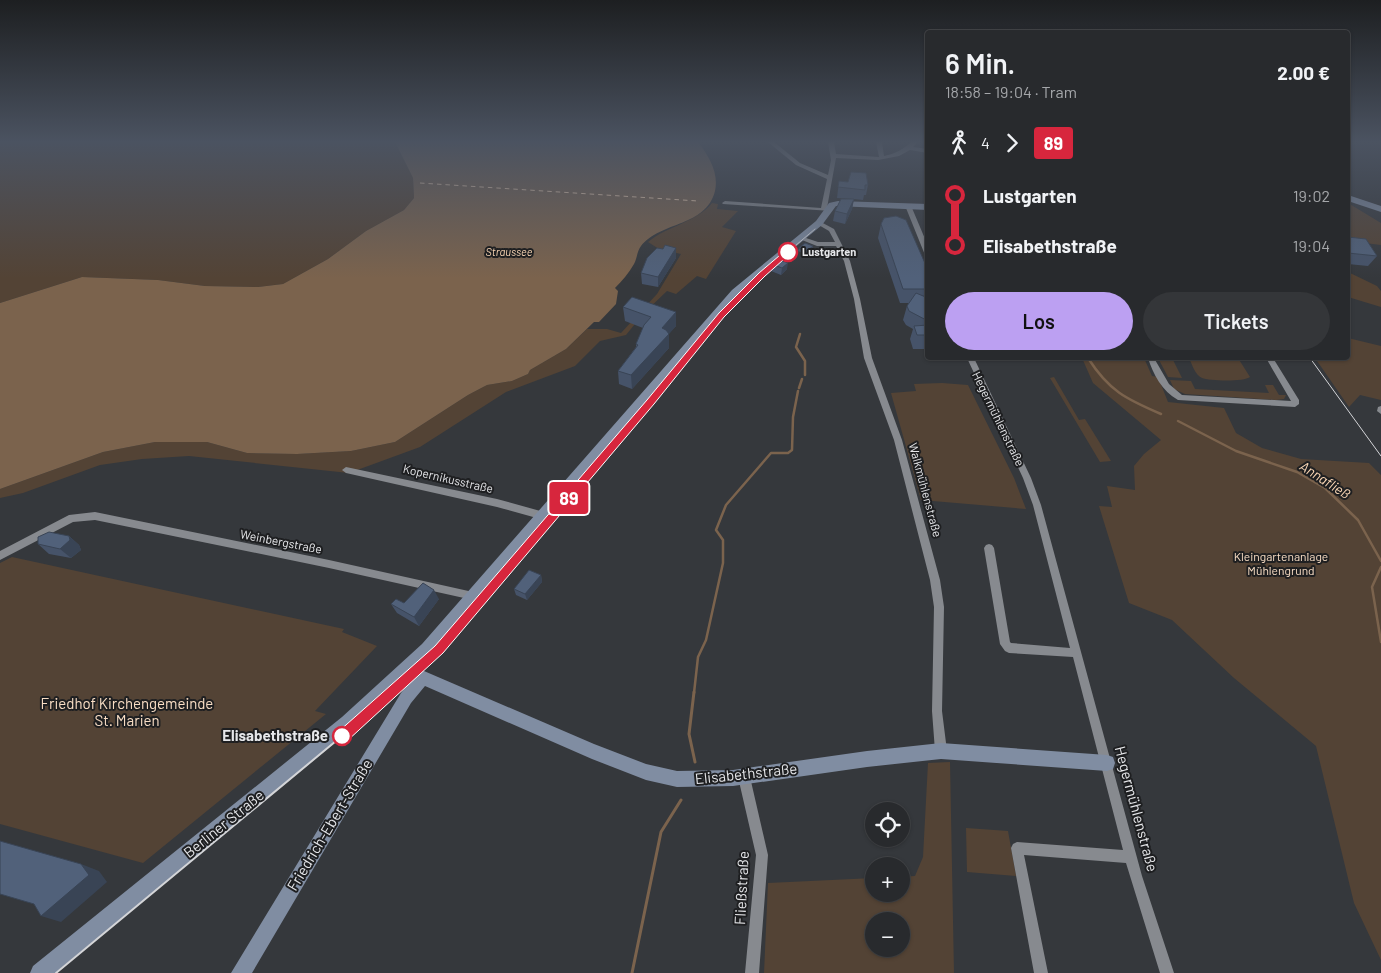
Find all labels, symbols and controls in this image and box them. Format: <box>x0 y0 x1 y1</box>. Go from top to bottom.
text: 6 Min. <box>945 46 1015 80</box>
text: 2.00 € <box>1277 61 1330 84</box>
text: 18:58 – 19:04 · Tram <box>945 82 1077 101</box>
icon: walk <box>945 129 973 157</box>
icon: forward <box>998 129 1026 157</box>
text: 89 <box>1044 132 1063 154</box>
text: 4 <box>981 133 990 152</box>
text: Lustgarten <box>983 184 1077 207</box>
text: 19:02 <box>1293 186 1330 205</box>
text: Elisabethstraße <box>983 234 1117 257</box>
text: 19:04 <box>1293 236 1330 255</box>
marker: Lustgarten <box>778 242 798 262</box>
water label: Straussee <box>486 245 533 258</box>
place label: Lustgarten <box>802 245 856 258</box>
button: Los <box>945 292 1133 350</box>
button: Tickets <box>1143 292 1330 350</box>
street label: Hegermühlenstraße <box>970 369 1028 468</box>
street label: Walkmühlenstraße <box>907 441 945 538</box>
water label: Annafließ <box>1297 457 1354 502</box>
street label: Kopernikusstraße <box>402 461 495 495</box>
line badge: 89 <box>546 482 592 514</box>
text: 89 <box>559 487 579 509</box>
street label: Weinbergstraße <box>239 526 323 556</box>
park label: Kleingartenanlage Mühlengrund <box>1234 549 1328 577</box>
park label: Friedhof Kirchengemeinde St. Marien <box>41 694 213 729</box>
place label: Elisabethstraße <box>222 726 328 744</box>
marker: Elisabethstraße <box>332 726 352 746</box>
street label: Hegermühlenstraße <box>1112 744 1162 874</box>
street label: Friedrich-Ebert-Straße <box>283 755 376 894</box>
street label: Elisabethstraße <box>694 759 798 787</box>
street label: Berliner Straße <box>180 785 267 861</box>
map controls <box>865 802 910 957</box>
button: locate <box>865 802 910 847</box>
street label: Fließstraße <box>730 851 752 925</box>
button: + <box>865 857 910 902</box>
button: − <box>865 912 910 957</box>

